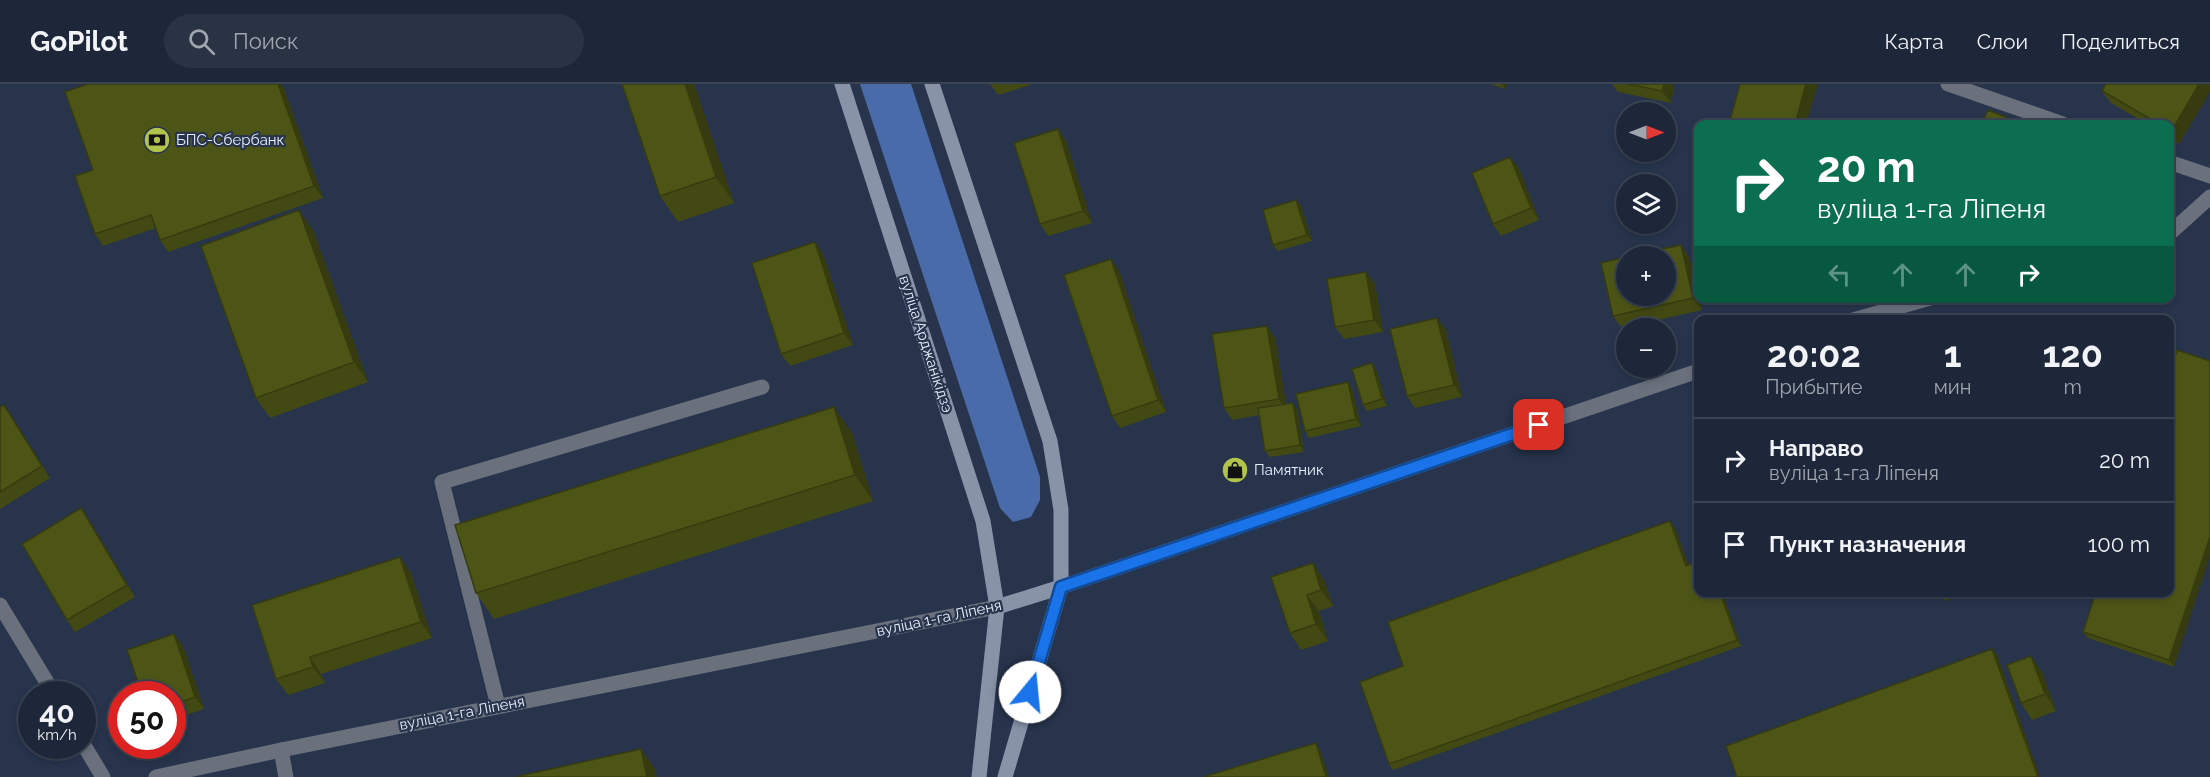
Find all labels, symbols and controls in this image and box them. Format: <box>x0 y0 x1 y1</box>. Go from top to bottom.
search box <box>164 14 584 68</box>
text: GoPilot <box>30 25 128 58</box>
icon: search <box>185 25 218 58</box>
text: Поиск <box>233 28 298 54</box>
text: Карта <box>1885 29 1944 54</box>
text: Слои <box>1977 29 2028 54</box>
text: Поделиться <box>2061 29 2180 54</box>
north arrow <box>1616 102 1676 162</box>
map controls <box>1616 102 1676 378</box>
bank icon: БПС-Сбербанк <box>142 125 172 155</box>
place label: БПС-Сбербанк <box>176 131 285 149</box>
text: 20 m <box>1817 143 1916 192</box>
icon: right <box>1718 144 1796 222</box>
button: layers <box>1616 174 1676 234</box>
text: вуліца 1-га Ліпеня <box>1817 193 2046 224</box>
button: + <box>1616 246 1676 306</box>
icon: left <box>1823 258 1856 291</box>
icon: ahead <box>1886 258 1919 291</box>
icon: ahead <box>1949 258 1982 291</box>
icon: right <box>2012 258 2045 291</box>
street label: вуліца Арджанікідзэ <box>895 273 957 415</box>
button: − <box>1616 318 1676 378</box>
text: 20:02 <box>1767 333 1861 375</box>
text: 1 <box>1944 333 1961 375</box>
text: 120 <box>2043 333 2103 375</box>
text: Прибытие <box>1765 375 1863 399</box>
text: мин <box>1934 375 1971 399</box>
text: m <box>2063 375 2082 399</box>
pin <box>1513 399 1564 450</box>
icon: arrive <box>1522 408 1555 441</box>
text: Направо <box>1769 435 1863 461</box>
icon: right <box>1718 444 1751 477</box>
text: 20 m <box>2099 447 2150 473</box>
shop icon: Памятник <box>1220 455 1250 485</box>
place label: Памятник <box>1254 461 1324 479</box>
text: вуліца 1-га Ліпеня <box>1769 461 1939 485</box>
icon: arrive <box>1718 528 1751 561</box>
text: Пункт назначения <box>1769 531 1966 557</box>
text: 100 m <box>2088 531 2150 557</box>
street label: вуліца 1-га Ліпеня <box>875 596 1003 640</box>
position arrow <box>998 660 1062 724</box>
speed limit sign: 50 <box>108 681 186 759</box>
street label: вуліца 1-га Ліпеня <box>398 692 526 734</box>
text: 40 <box>39 695 75 730</box>
text: km/h <box>37 726 77 744</box>

